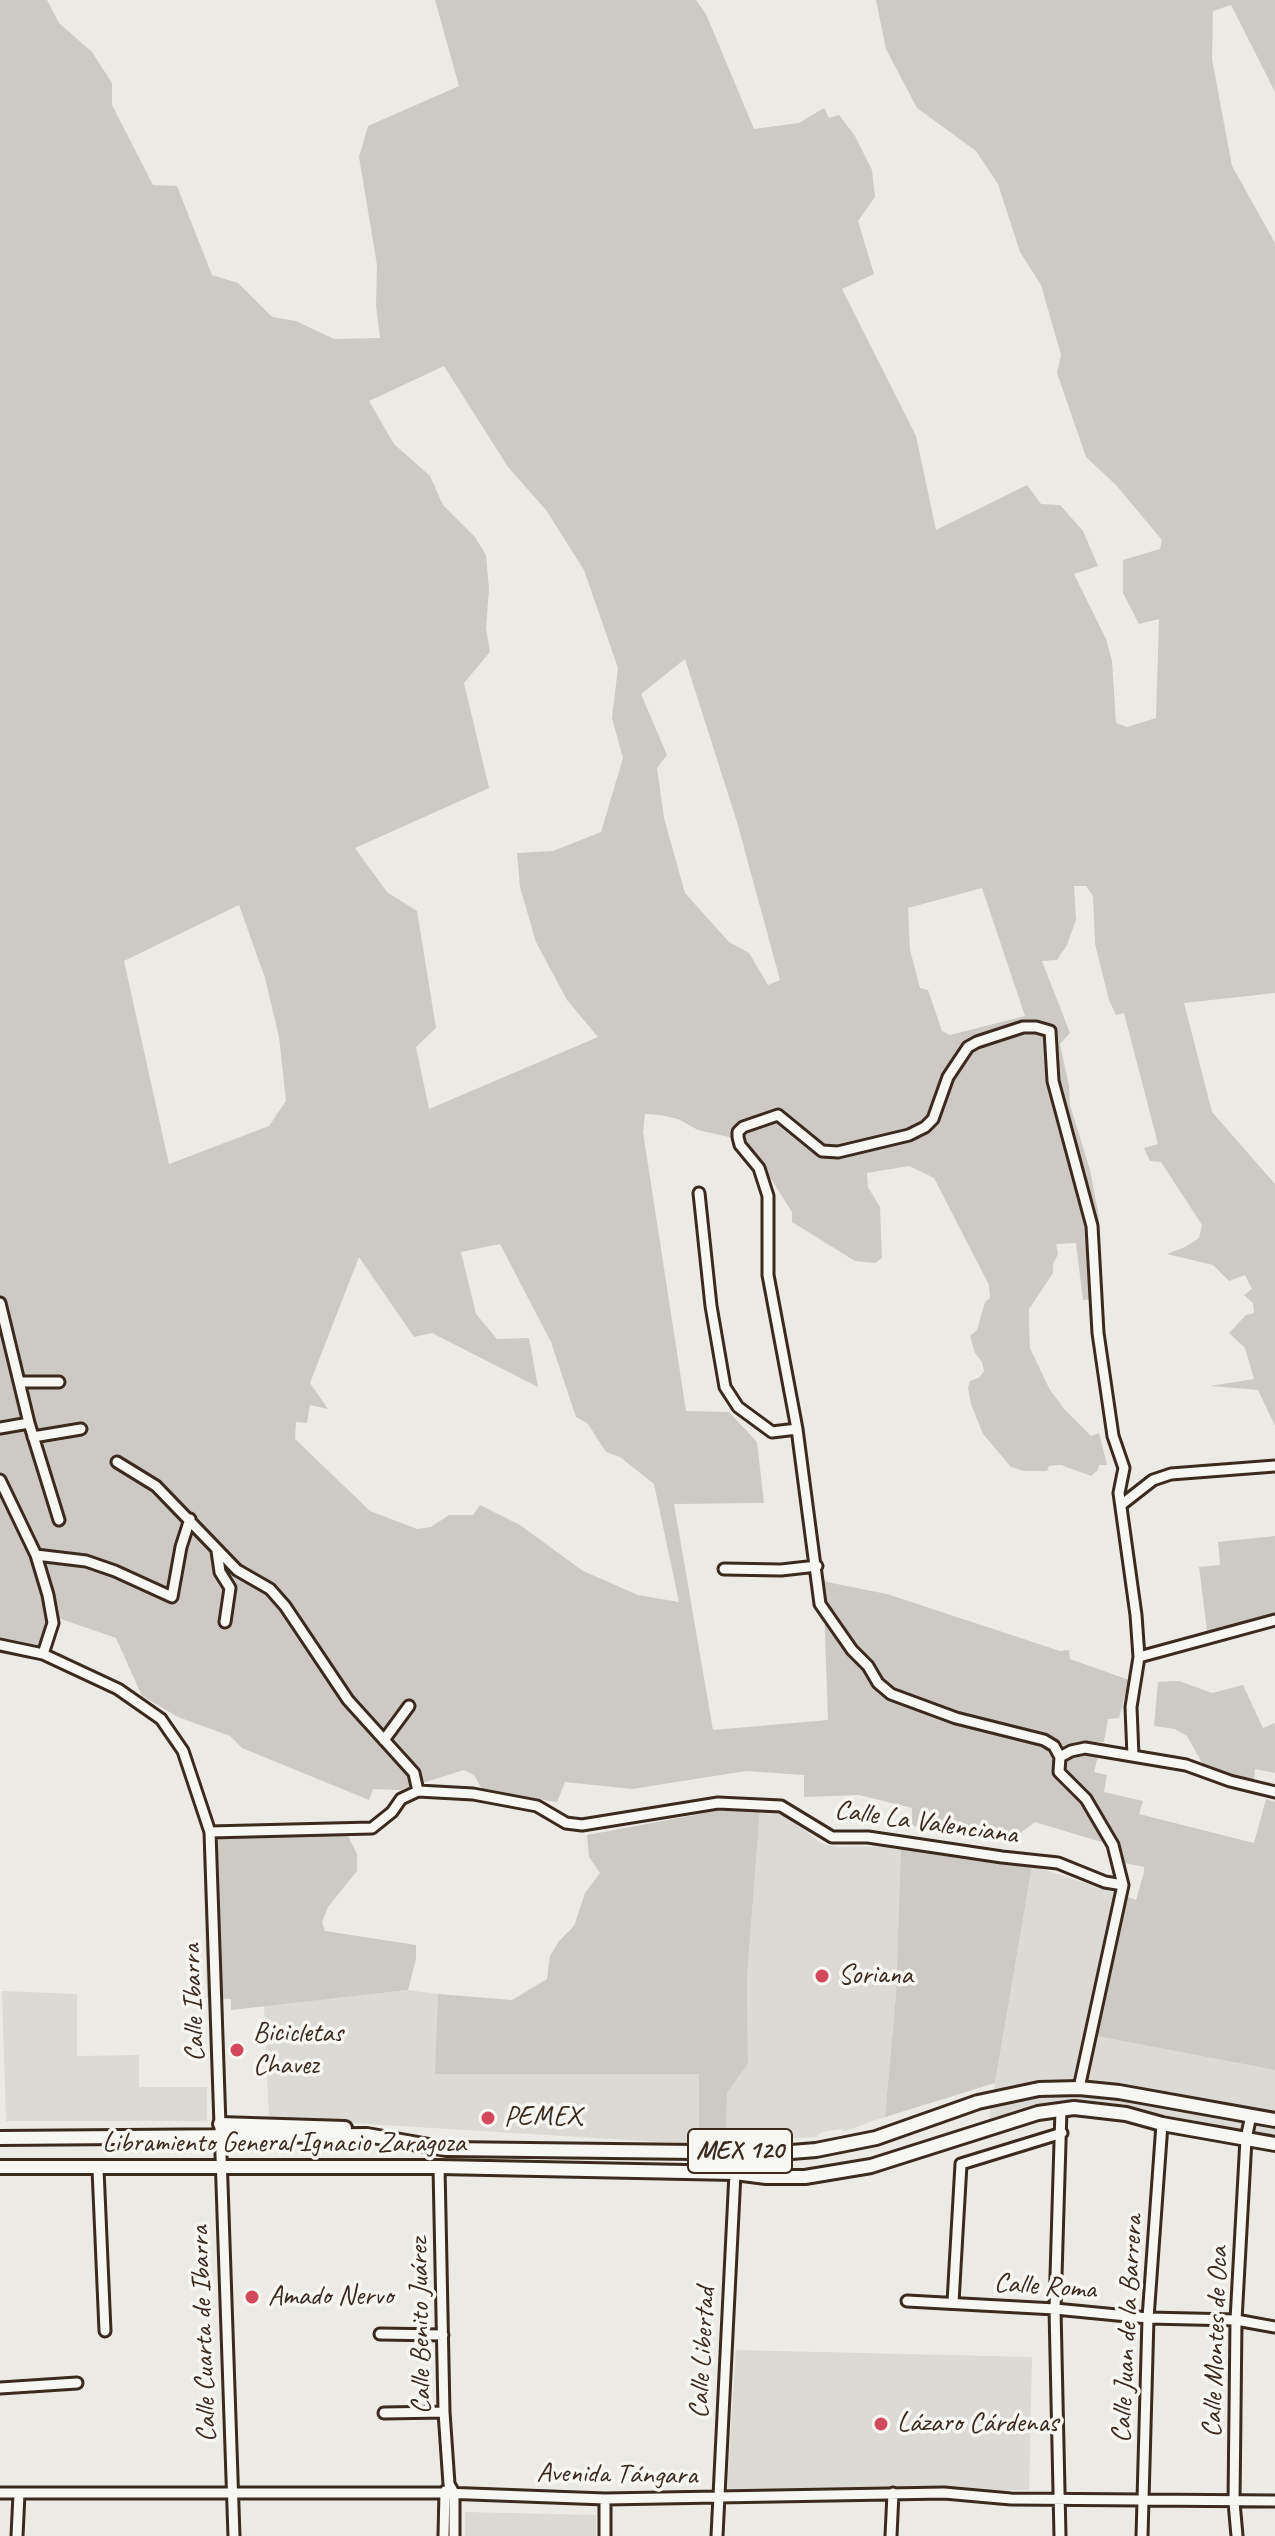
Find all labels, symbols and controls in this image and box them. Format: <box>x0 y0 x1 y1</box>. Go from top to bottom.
street label: Calle La Valenciana <box>832 1794 1020 1852</box>
street label: Calle Ibarra <box>175 1944 213 2062</box>
place label: Soriana <box>838 1959 913 1993</box>
marker: Soriana <box>813 1967 831 1985</box>
place label: Bicicletas Chavez <box>253 2017 343 2083</box>
marker: Bicicletas Chavez <box>228 2041 246 2059</box>
place label: PEMEX <box>504 2101 581 2135</box>
marker: PEMEX <box>479 2109 497 2127</box>
street label: Libramiento General Ignacio Zaragoza <box>102 2127 466 2161</box>
road number: MEX 120 <box>688 2129 792 2173</box>
street label: Calle Juan de la Barrera <box>1105 2214 1151 2444</box>
street label: Calle Cuarta de Ibarra <box>183 2225 225 2443</box>
street label: Calle Benito Juárez <box>403 2237 439 2415</box>
street label: Calle Montes de Oca <box>1196 2246 1236 2438</box>
street label: Calle Roma <box>993 2267 1097 2307</box>
place label: Amado Nervo <box>268 2280 393 2314</box>
street label: Calle Libertad <box>683 2287 723 2419</box>
marker: Amado Nervo <box>243 2288 261 2306</box>
place label: Lázaro Cárdenas <box>897 2407 1058 2441</box>
marker: Lázaro Cárdenas <box>872 2415 890 2433</box>
street label: Avenida Tángara <box>536 2457 698 2493</box>

